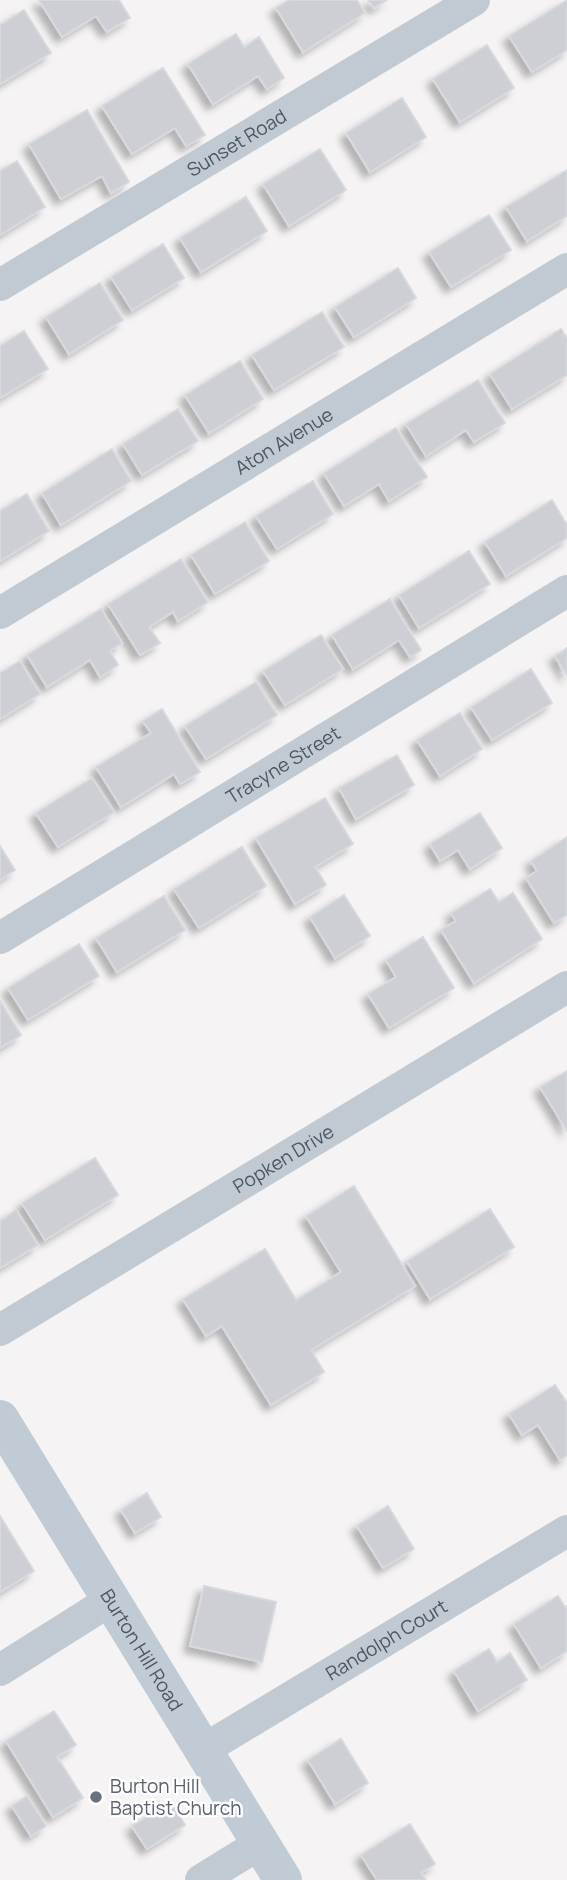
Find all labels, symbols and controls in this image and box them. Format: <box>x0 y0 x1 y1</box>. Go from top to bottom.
street label: Sunset Road <box>182 103 291 183</box>
street label: Aton Avenue <box>230 401 338 481</box>
street label: Tracyne Street <box>221 720 345 810</box>
street label: Popken Drive <box>228 1118 339 1199</box>
street label: Burton Hill Road <box>94 1584 189 1716</box>
street label: Randolph Court <box>321 1593 452 1686</box>
place label: Burton Hill Baptist Church <box>110 1773 242 1821</box>
marker: Burton Hill Baptist Church <box>88 1789 104 1805</box>

